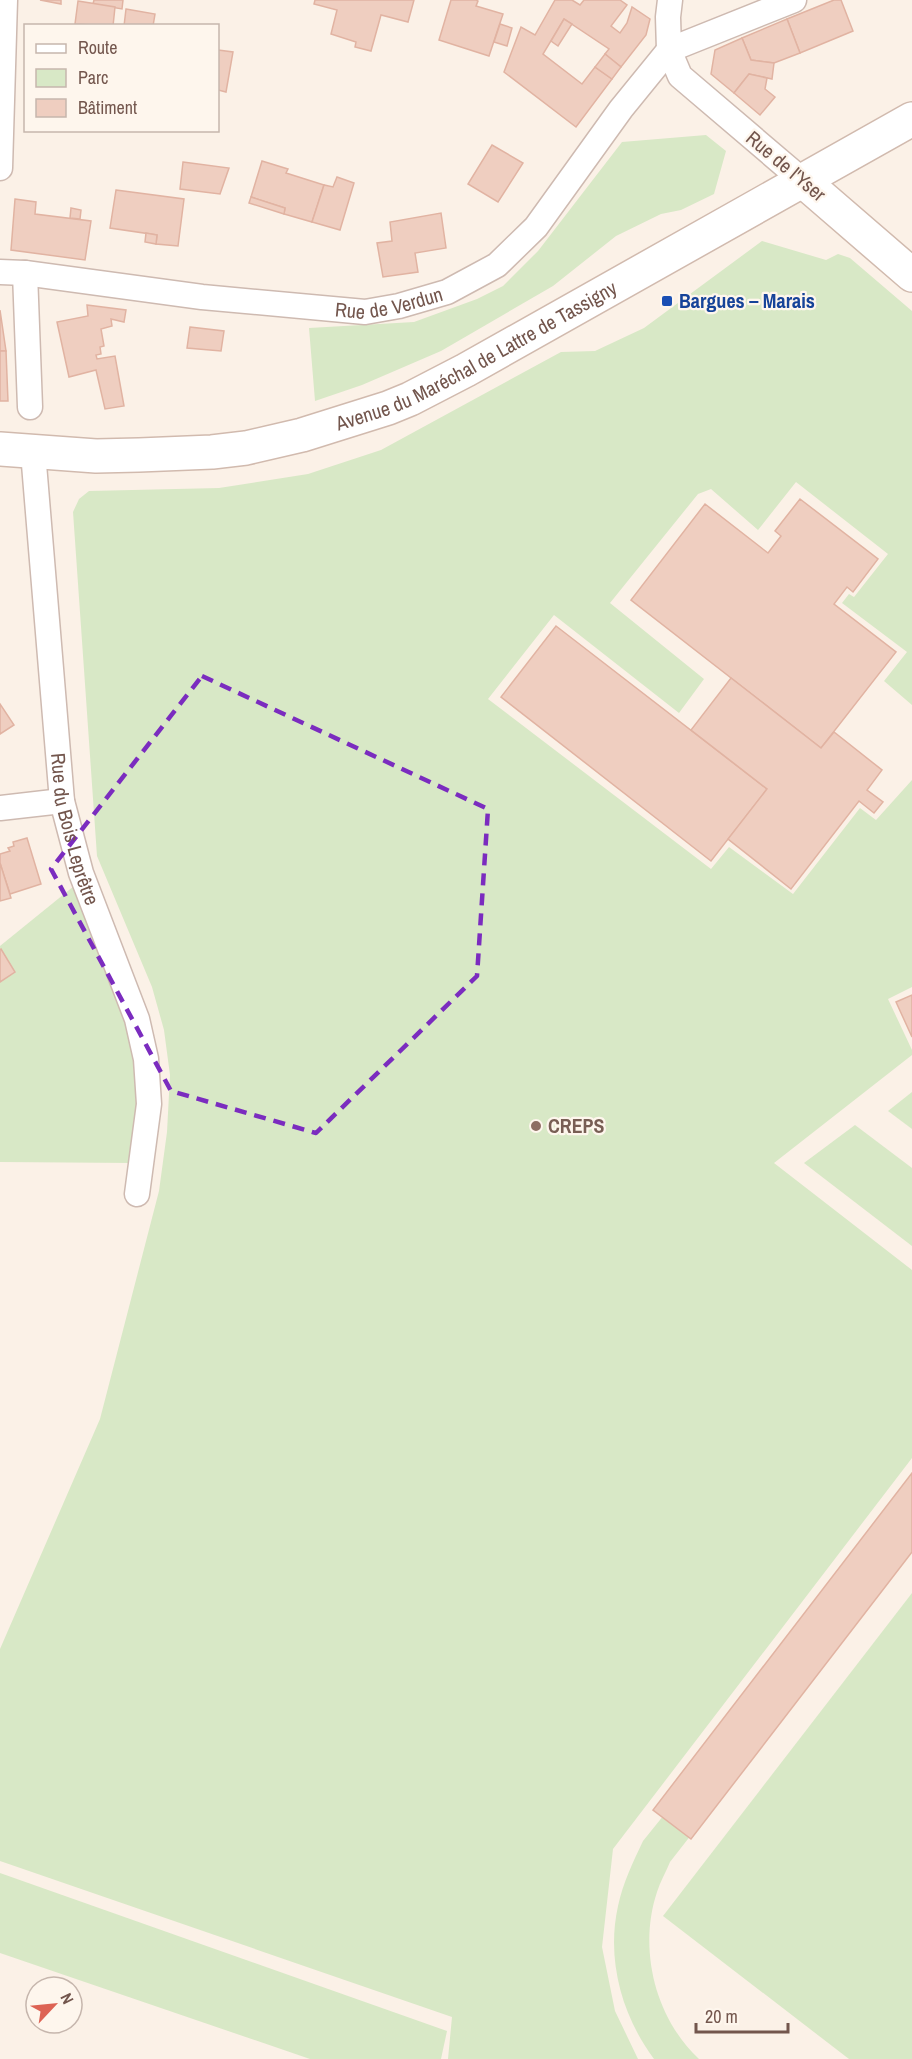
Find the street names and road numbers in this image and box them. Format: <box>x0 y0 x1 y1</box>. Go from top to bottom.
street label: Rue de l'Yser <box>741 124 832 207</box>
street label: Avenue du Maréchal de Lattre de Tassigny <box>331 274 622 437</box>
street label: Rue de Verdun <box>334 280 446 325</box>
street label: Rue du Bois Leprêtre <box>45 752 106 909</box>

